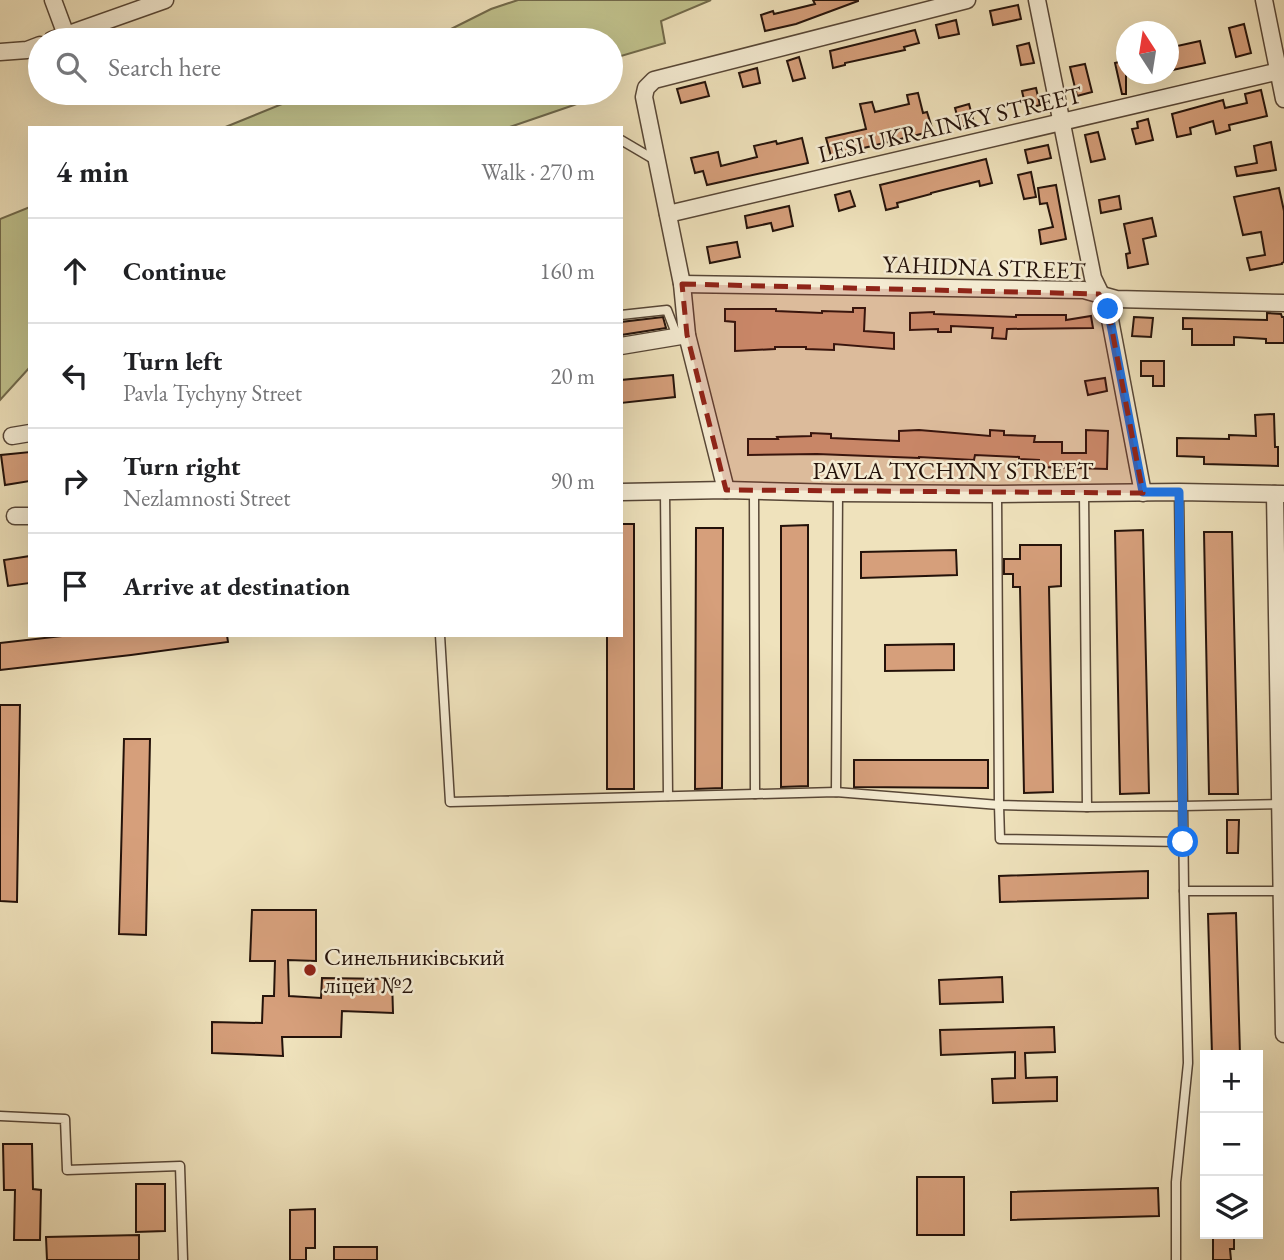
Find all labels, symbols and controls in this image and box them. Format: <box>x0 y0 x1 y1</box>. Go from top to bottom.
north arrow <box>1116 21 1179 84</box>
search box <box>28 28 623 105</box>
icon: search <box>52 48 90 86</box>
text: Search here <box>108 50 221 84</box>
street label: LESI UKRAINKY STREET <box>815 78 1086 169</box>
text: 4 min <box>56 152 129 191</box>
text: Walk · 270 m <box>481 157 595 187</box>
street label: YAHIDNA STREET <box>882 248 1087 286</box>
icon: ahead <box>56 252 94 290</box>
text: Continue <box>123 254 226 288</box>
text: 160 m <box>539 256 595 286</box>
route end <box>1092 293 1123 324</box>
text: Turn left <box>123 344 222 378</box>
icon: left <box>56 357 94 395</box>
text: 20 m <box>550 361 595 391</box>
text: Pavla Tychyny Street <box>123 378 302 408</box>
text: Turn right <box>123 449 241 483</box>
street label: PAVLA TYCHYNY STREET <box>813 455 1094 486</box>
icon: right <box>56 462 94 500</box>
text: 90 m <box>550 466 595 496</box>
text: Nezlamnosti Street <box>123 483 290 513</box>
icon: arrive <box>56 567 94 605</box>
text: Arrive at destination <box>123 569 350 603</box>
route start <box>1167 826 1198 857</box>
place label: Синельниківський ліцей №2 <box>324 941 505 1000</box>
marker: Синельниківський ліцей №2 <box>302 962 318 978</box>
map controls <box>1200 1050 1263 1239</box>
button: + <box>1200 1050 1263 1113</box>
button: − <box>1200 1113 1263 1176</box>
button: layers <box>1200 1176 1263 1239</box>

